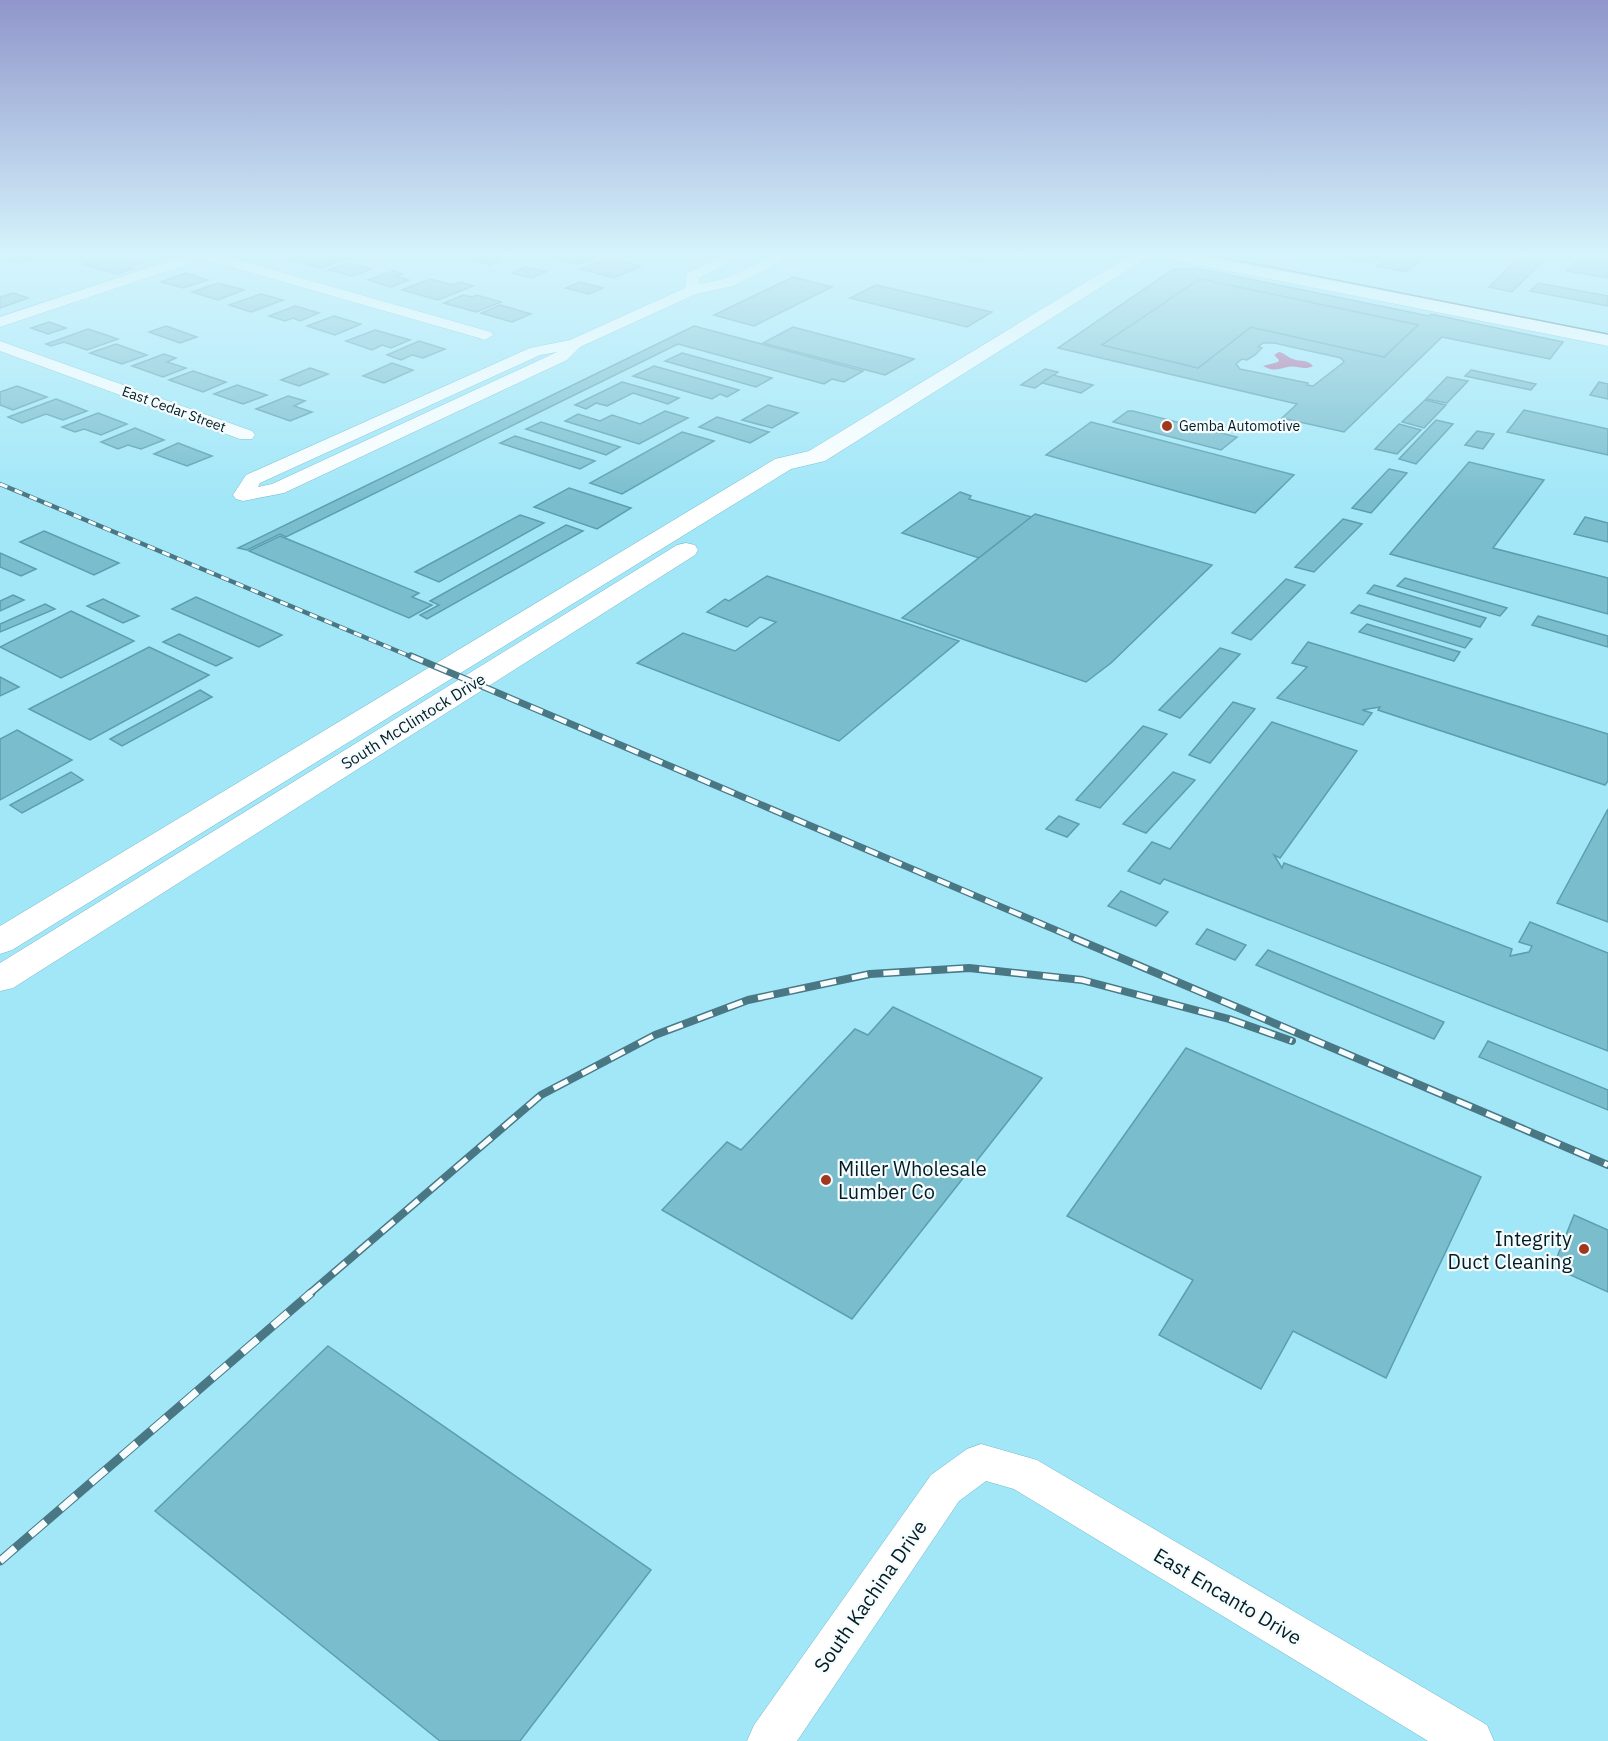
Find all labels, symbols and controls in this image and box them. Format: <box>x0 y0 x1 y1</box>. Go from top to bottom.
street label: East Cedar Street <box>120 382 229 436</box>
place label: Gemba Automotive <box>1179 417 1300 435</box>
marker: Gemba Automotive <box>1160 419 1174 433</box>
street label: South McClintock Drive <box>337 668 489 774</box>
place label: Miller Wholesale Lumber Co <box>838 1155 987 1205</box>
marker: Miller Wholesale Lumber Co <box>819 1173 833 1187</box>
place label: Integrity Duct Cleaning <box>1448 1225 1572 1275</box>
marker: Integrity Duct Cleaning <box>1577 1242 1591 1256</box>
street label: South Kachina Drive <box>807 1515 933 1677</box>
street label: East Encanto Drive <box>1149 1541 1307 1651</box>

